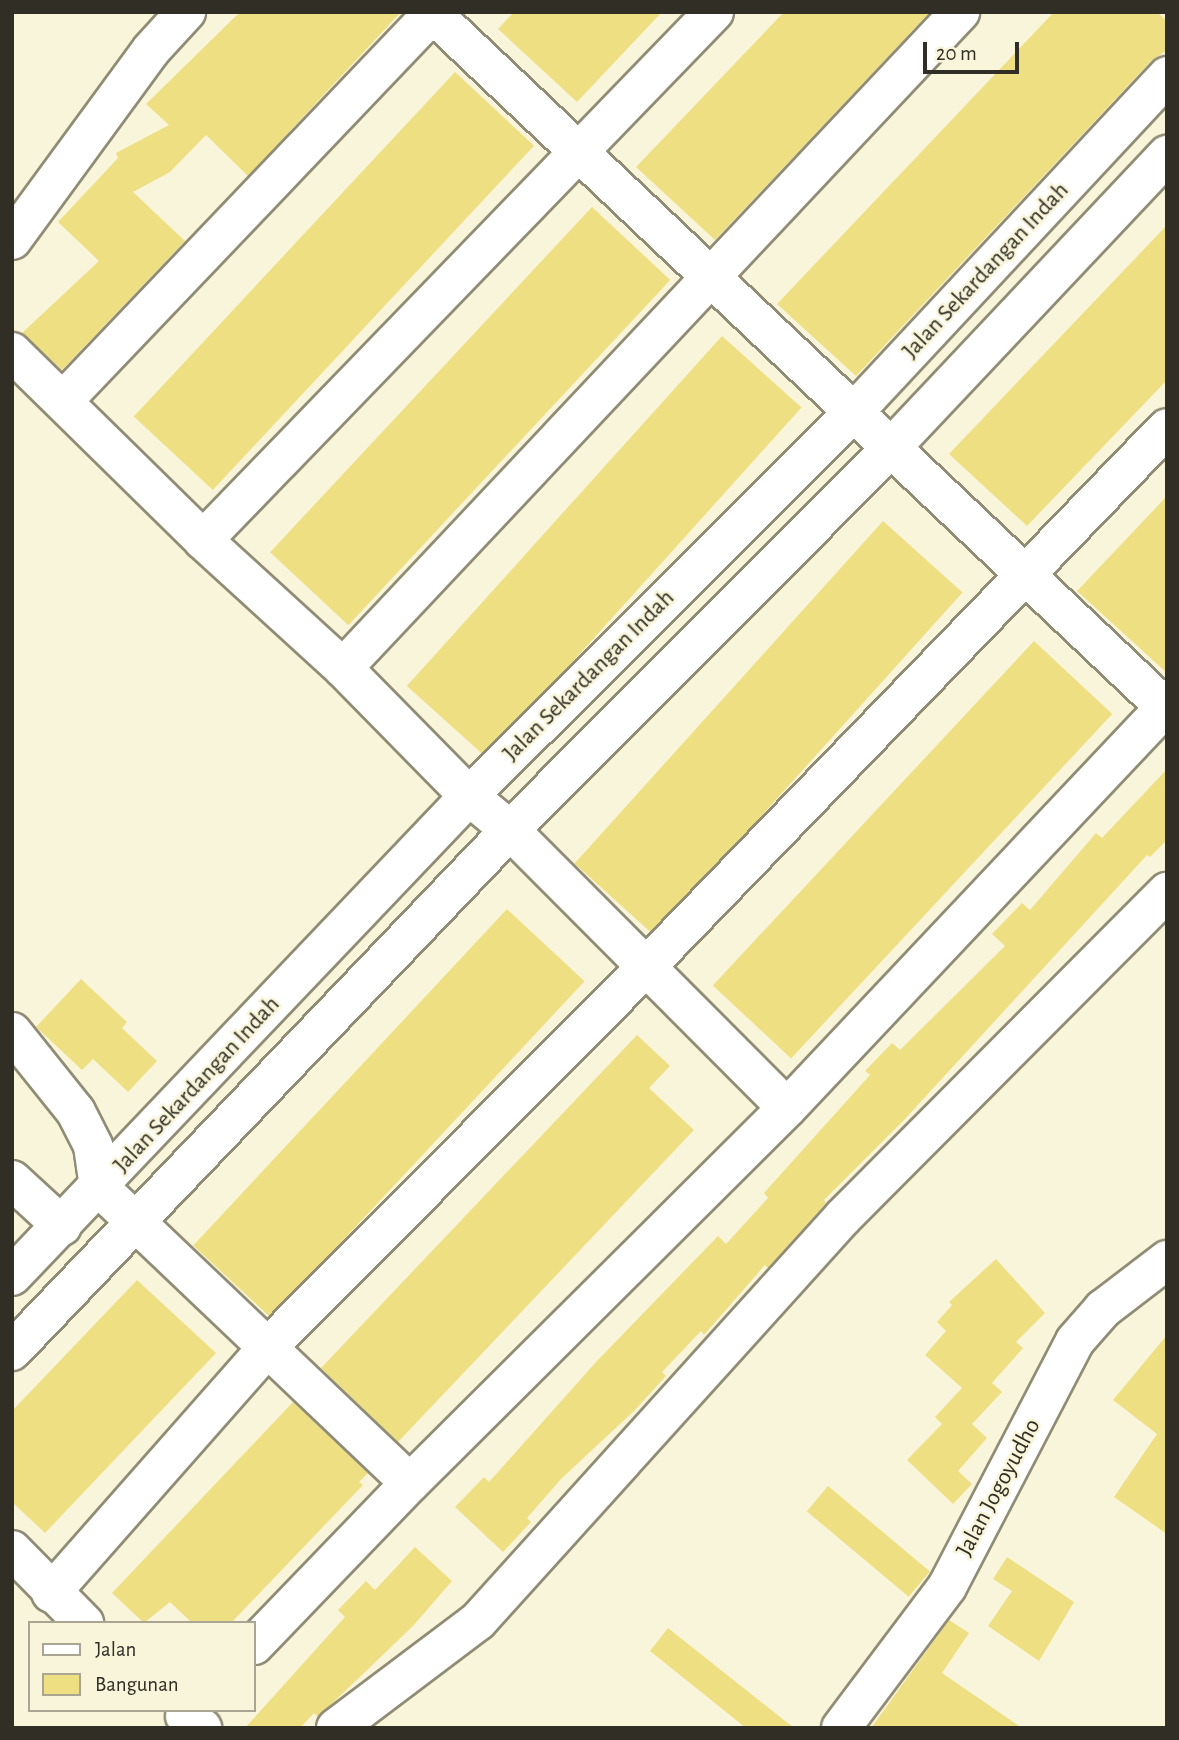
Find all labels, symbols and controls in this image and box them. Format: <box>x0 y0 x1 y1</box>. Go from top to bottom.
scale bar <box>927 28 1023 72</box>
text: 20 m <box>936 43 977 64</box>
street label: Jalan Sekardangan Indah <box>897 177 1075 365</box>
street label: Jalan Sekardangan Indah <box>497 584 681 768</box>
street label: Jalan Sekardangan Indah <box>108 991 286 1179</box>
street label: Jalan Jogoyudho <box>951 1414 1047 1562</box>
legend <box>28 1621 256 1712</box>
text: Jalan <box>95 1639 136 1660</box>
text: Bangunan <box>95 1674 179 1695</box>

